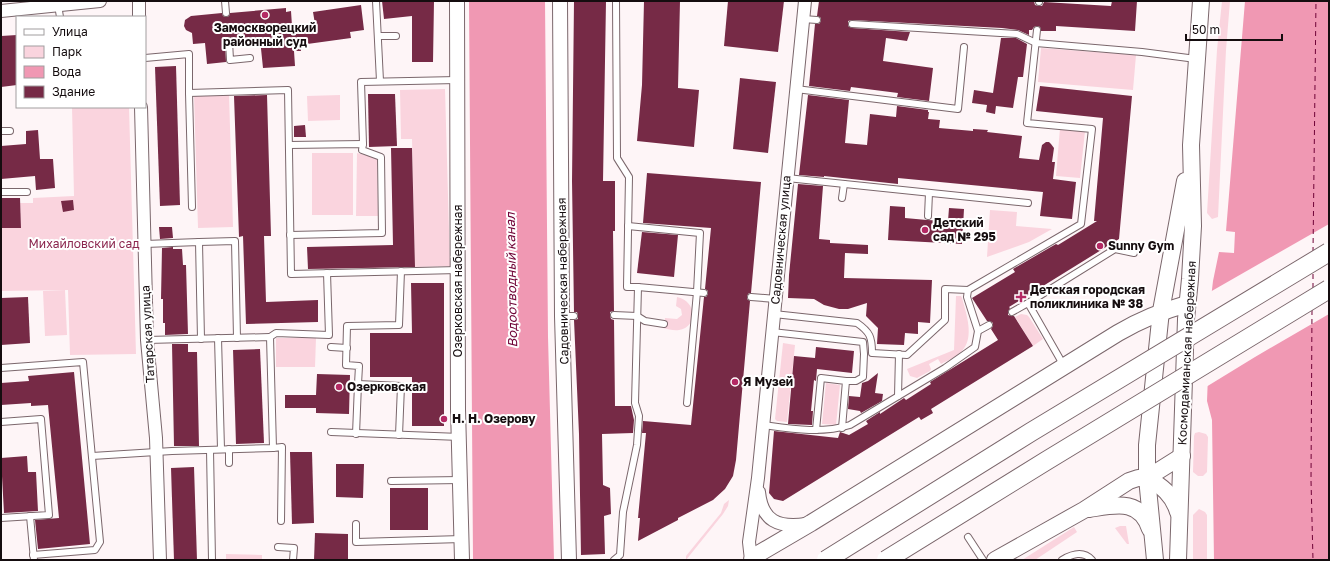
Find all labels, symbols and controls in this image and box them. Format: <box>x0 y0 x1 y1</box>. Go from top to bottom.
marker: Замоскворецкий районный суд <box>260 10 270 20</box>
legend <box>16 16 146 108</box>
scale bar <box>1186 16 1282 42</box>
place label: Замоскворецкий районный суд <box>214 20 316 49</box>
text: 50 m <box>1192 22 1220 37</box>
text: Улица <box>52 24 88 39</box>
text: Парк <box>52 44 82 59</box>
text: Вода <box>52 64 81 79</box>
text: Здание <box>52 84 95 99</box>
street label: Садовническая улица <box>767 175 794 305</box>
street label: Садовническая набережная <box>554 197 571 365</box>
street label: Озерковская набережная <box>450 205 465 357</box>
water label: Водоотводный канал <box>502 211 520 348</box>
place label: Детский сад № 295 <box>933 215 996 244</box>
marker: Детский сад № 295 <box>920 225 930 235</box>
park label: Михайловский сад <box>29 236 139 251</box>
place label: Sunny Gym <box>1108 238 1174 253</box>
marker: Sunny Gym <box>1095 241 1105 251</box>
street label: Космодамианская набережная <box>1174 260 1199 446</box>
place label: Детская городская поликлиника № 38 <box>1030 282 1145 311</box>
street label: Татарская улица <box>137 285 158 383</box>
marker: Детская городская поликлиника № 38 <box>1015 291 1027 303</box>
place label: Я Музей <box>743 374 793 389</box>
marker: Я Музей <box>730 377 740 387</box>
place label: Озерковская <box>347 379 426 394</box>
marker: Озерковская <box>334 382 344 392</box>
place label: Н. Н. Озерову <box>452 411 536 426</box>
marker: Н. Н. Озерову <box>439 414 449 424</box>

